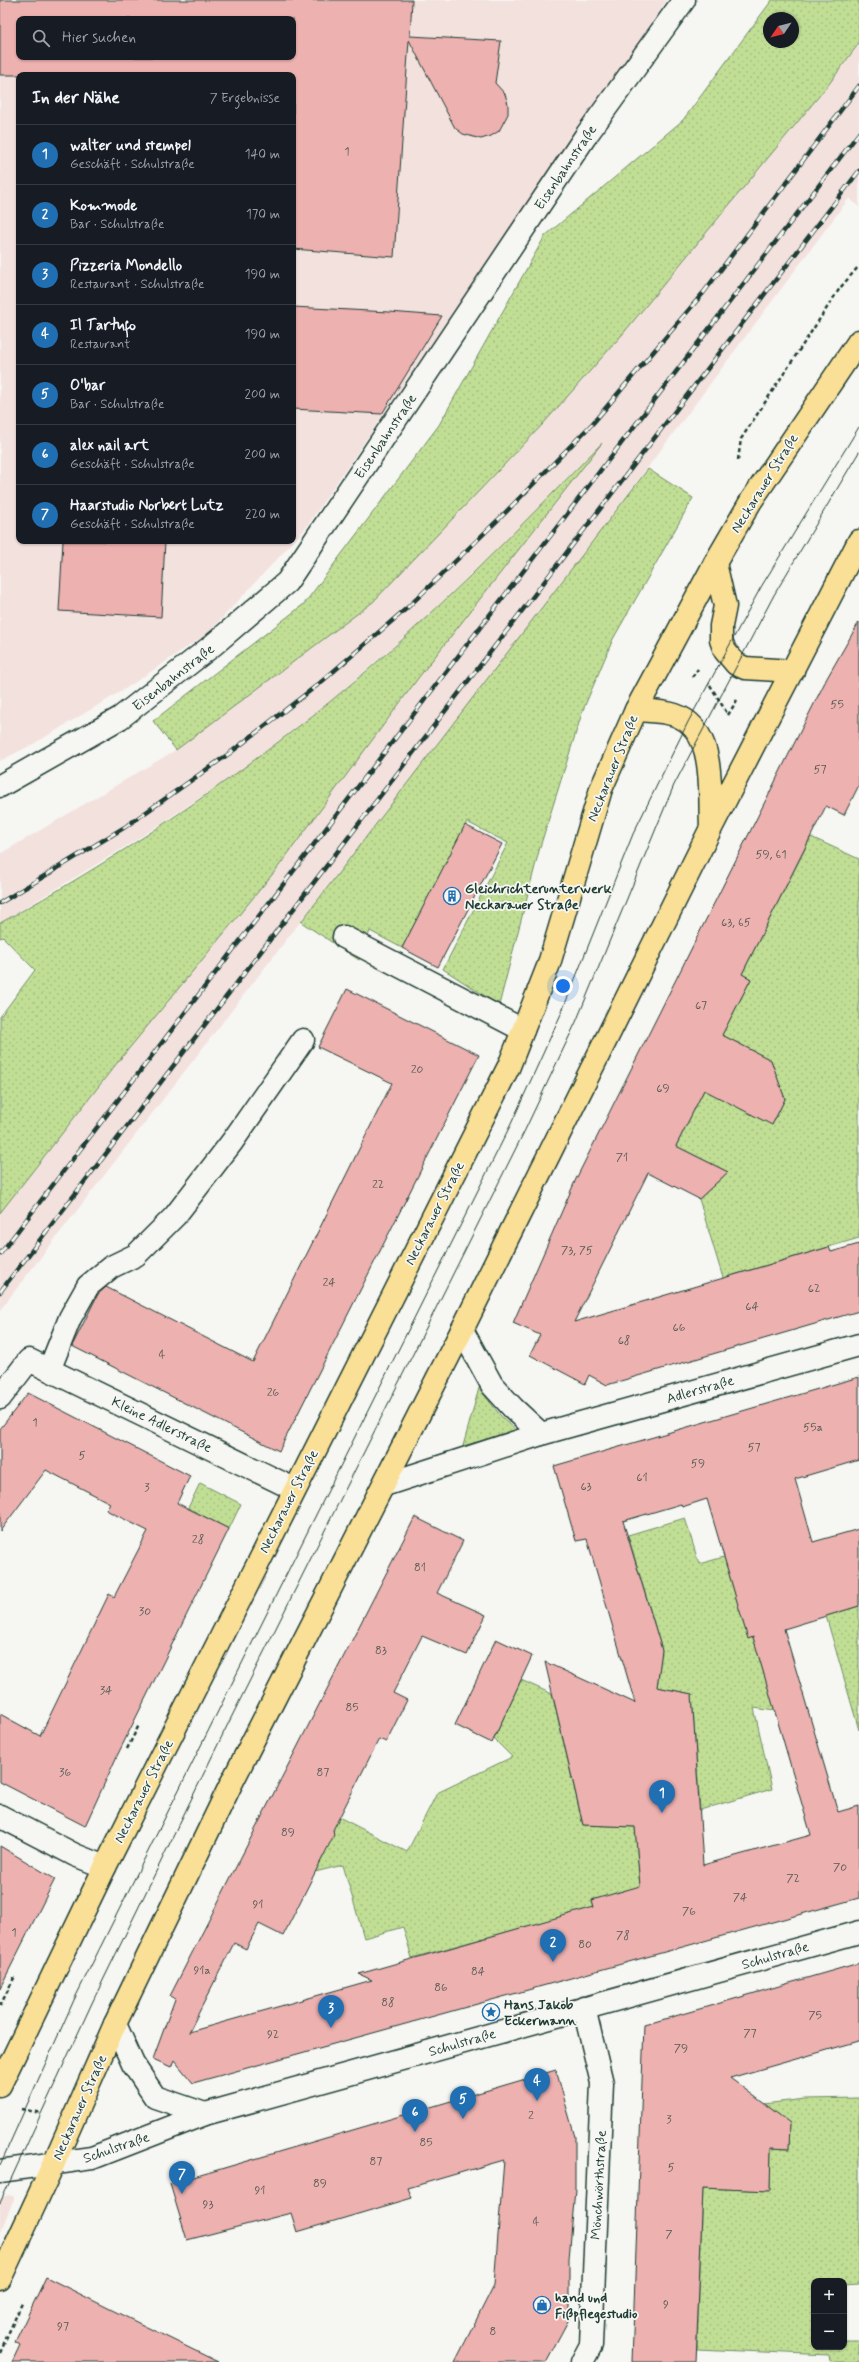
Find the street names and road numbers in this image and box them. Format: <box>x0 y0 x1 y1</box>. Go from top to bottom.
street label: Eisenbahnstraße <box>531 121 601 214</box>
street label: Eisenbahnstraße <box>351 390 421 483</box>
street label: Neckarauer Straße <box>727 430 803 537</box>
street label: Eisenbahnstraße <box>129 640 218 715</box>
street label: Neckarauer Straße <box>583 712 643 824</box>
street label: Neckarauer Straße <box>401 1159 469 1268</box>
street label: Adlerstraße <box>664 1372 736 1408</box>
street label: Kleine Adlerstraße <box>108 1393 215 1457</box>
street label: Neckarauer Straße <box>255 1447 323 1556</box>
street label: Neckarauer Straße <box>110 1737 178 1846</box>
street label: Schulstraße <box>740 1938 811 1974</box>
street label: Schulstraße <box>427 2025 498 2061</box>
street label: Neckarauer Straße <box>49 2052 111 2163</box>
street label: Schulstraße <box>81 2128 152 2168</box>
street label: Mönchwörthstraße <box>587 2130 611 2240</box>

